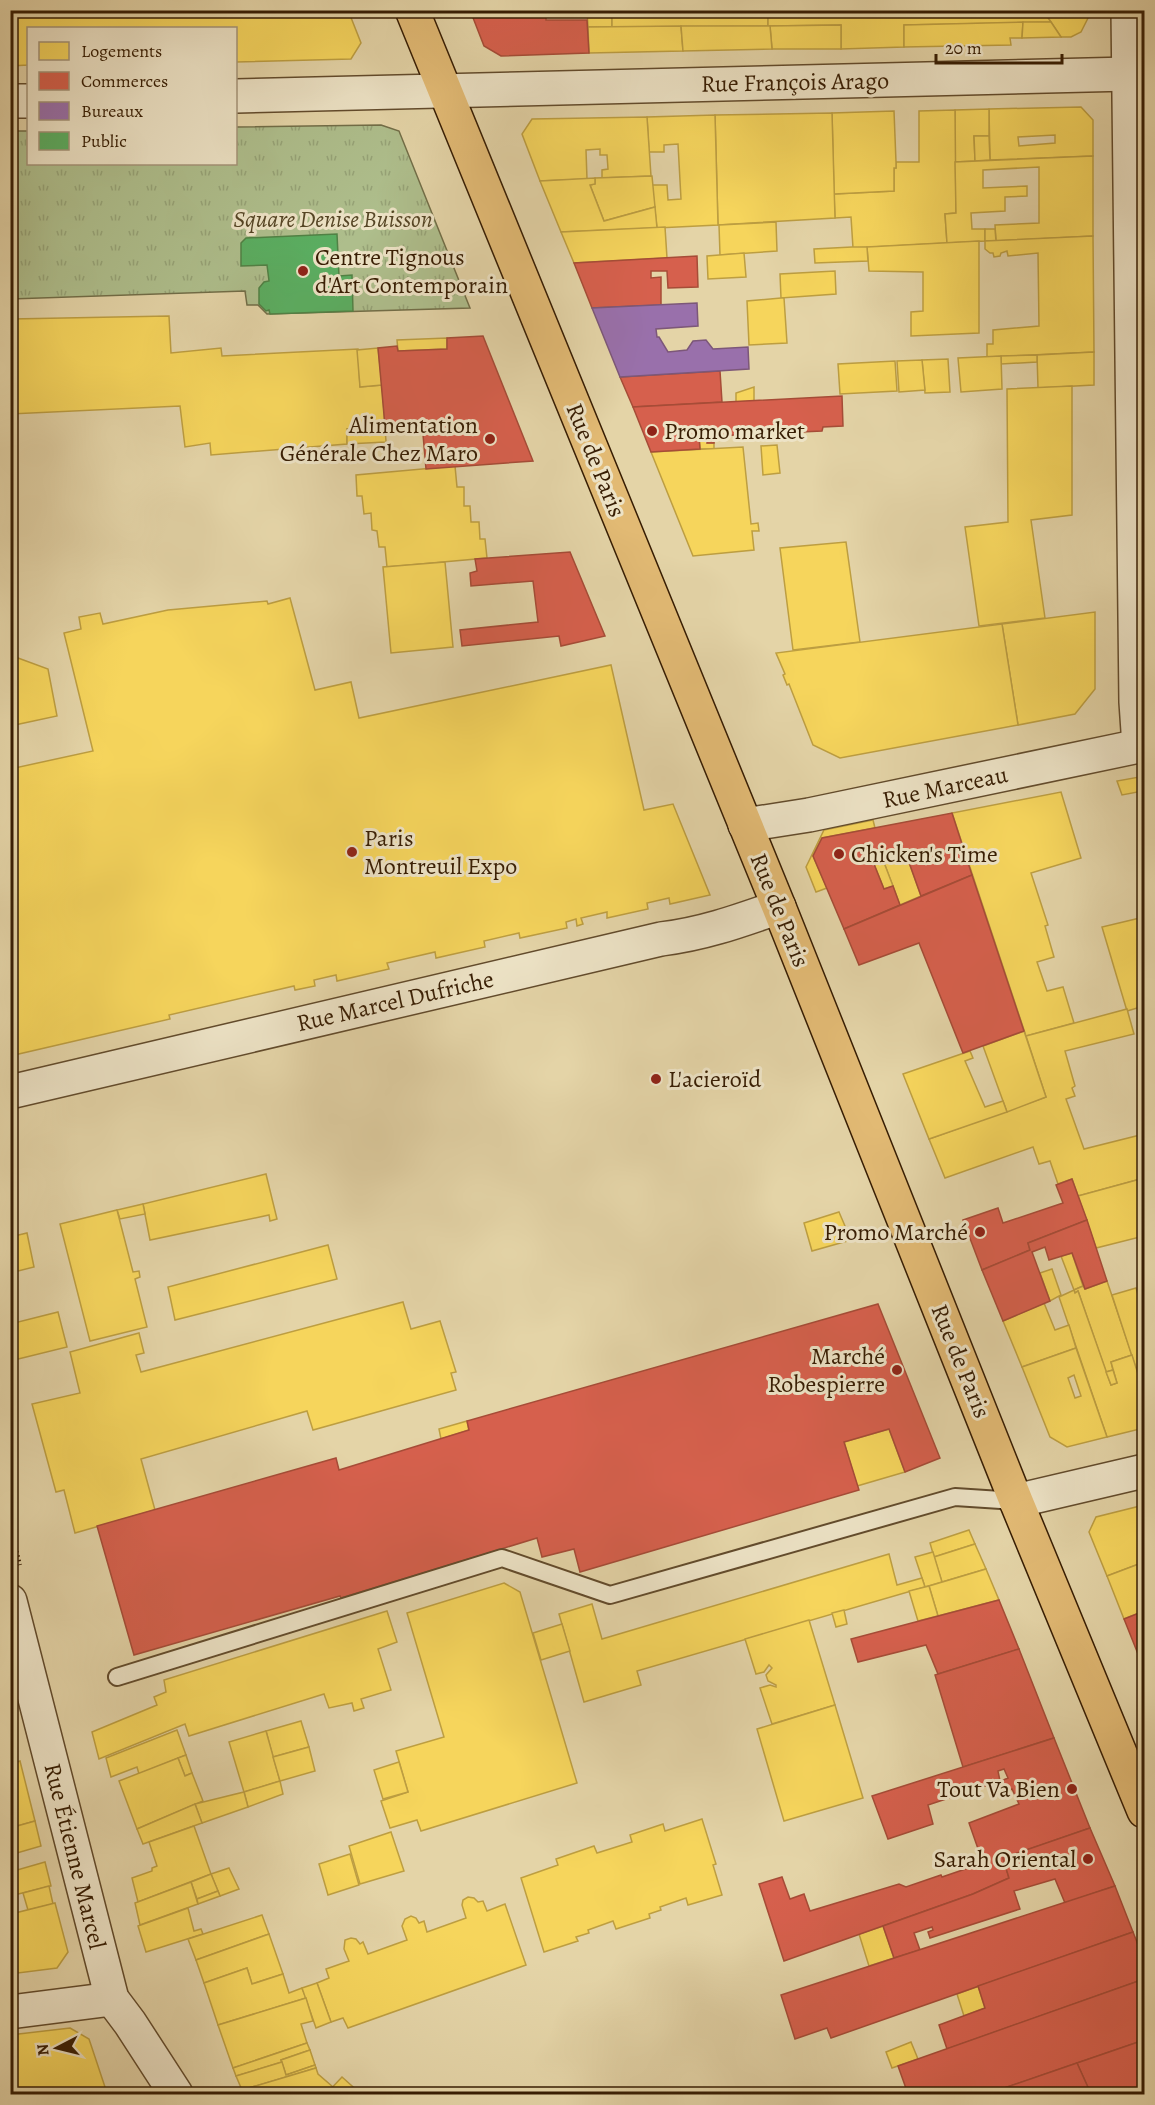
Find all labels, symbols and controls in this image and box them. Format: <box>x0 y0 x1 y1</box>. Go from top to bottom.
legend <box>27 27 237 165</box>
scale bar <box>936 27 1062 65</box>
text: 20 m <box>945 36 982 60</box>
text: Logements <box>81 39 162 63</box>
street label: Rue François Arago <box>701 64 889 100</box>
text: Commerces <box>81 69 168 93</box>
text: Bureaux <box>81 99 143 123</box>
text: Public <box>81 129 127 153</box>
park label: Square Denise Buisson <box>233 203 433 235</box>
place label: Centre Tignous d'Art Contemporain <box>315 241 508 301</box>
marker: Centre Tignous d'Art Contemporain <box>296 264 310 278</box>
street label: Rue de Paris <box>559 398 633 522</box>
place label: Alimentation Générale Chez Maro <box>280 409 478 469</box>
place label: Promo market <box>664 415 805 447</box>
marker: Promo market <box>645 424 659 438</box>
marker: Alimentation Générale Chez Maro <box>483 432 497 446</box>
street label: Rue Marceau <box>879 758 1011 816</box>
place label: Paris Montreuil Expo <box>364 822 517 882</box>
place label: Chicken's Time <box>851 838 998 870</box>
marker: Paris Montreuil Expo <box>345 845 359 859</box>
marker: Chicken's Time <box>832 847 846 861</box>
street label: Rue de Paris <box>743 848 817 972</box>
street label: Rue Marcel Dufriche <box>293 963 497 1039</box>
place label: L'acieroïd <box>668 1063 762 1095</box>
marker: L'acieroïd <box>649 1072 663 1086</box>
place label: Promo Marché <box>823 1216 968 1248</box>
marker: Promo Marché <box>973 1225 987 1239</box>
street label: Rue de Paris <box>924 1299 998 1423</box>
place label: Marché Robespierre <box>767 1340 885 1400</box>
marker: Marché Robespierre <box>890 1363 904 1377</box>
street label: Rue Étienne Marcel <box>36 1760 114 1952</box>
place label: Tout Va Bien <box>937 1773 1060 1805</box>
marker: Tout Va Bien <box>1065 1782 1079 1796</box>
place label: Sarah Oriental <box>933 1843 1076 1875</box>
marker: Sarah Oriental <box>1081 1852 1095 1866</box>
north arrow <box>27 2018 87 2078</box>
text: N <box>31 2042 55 2057</box>

